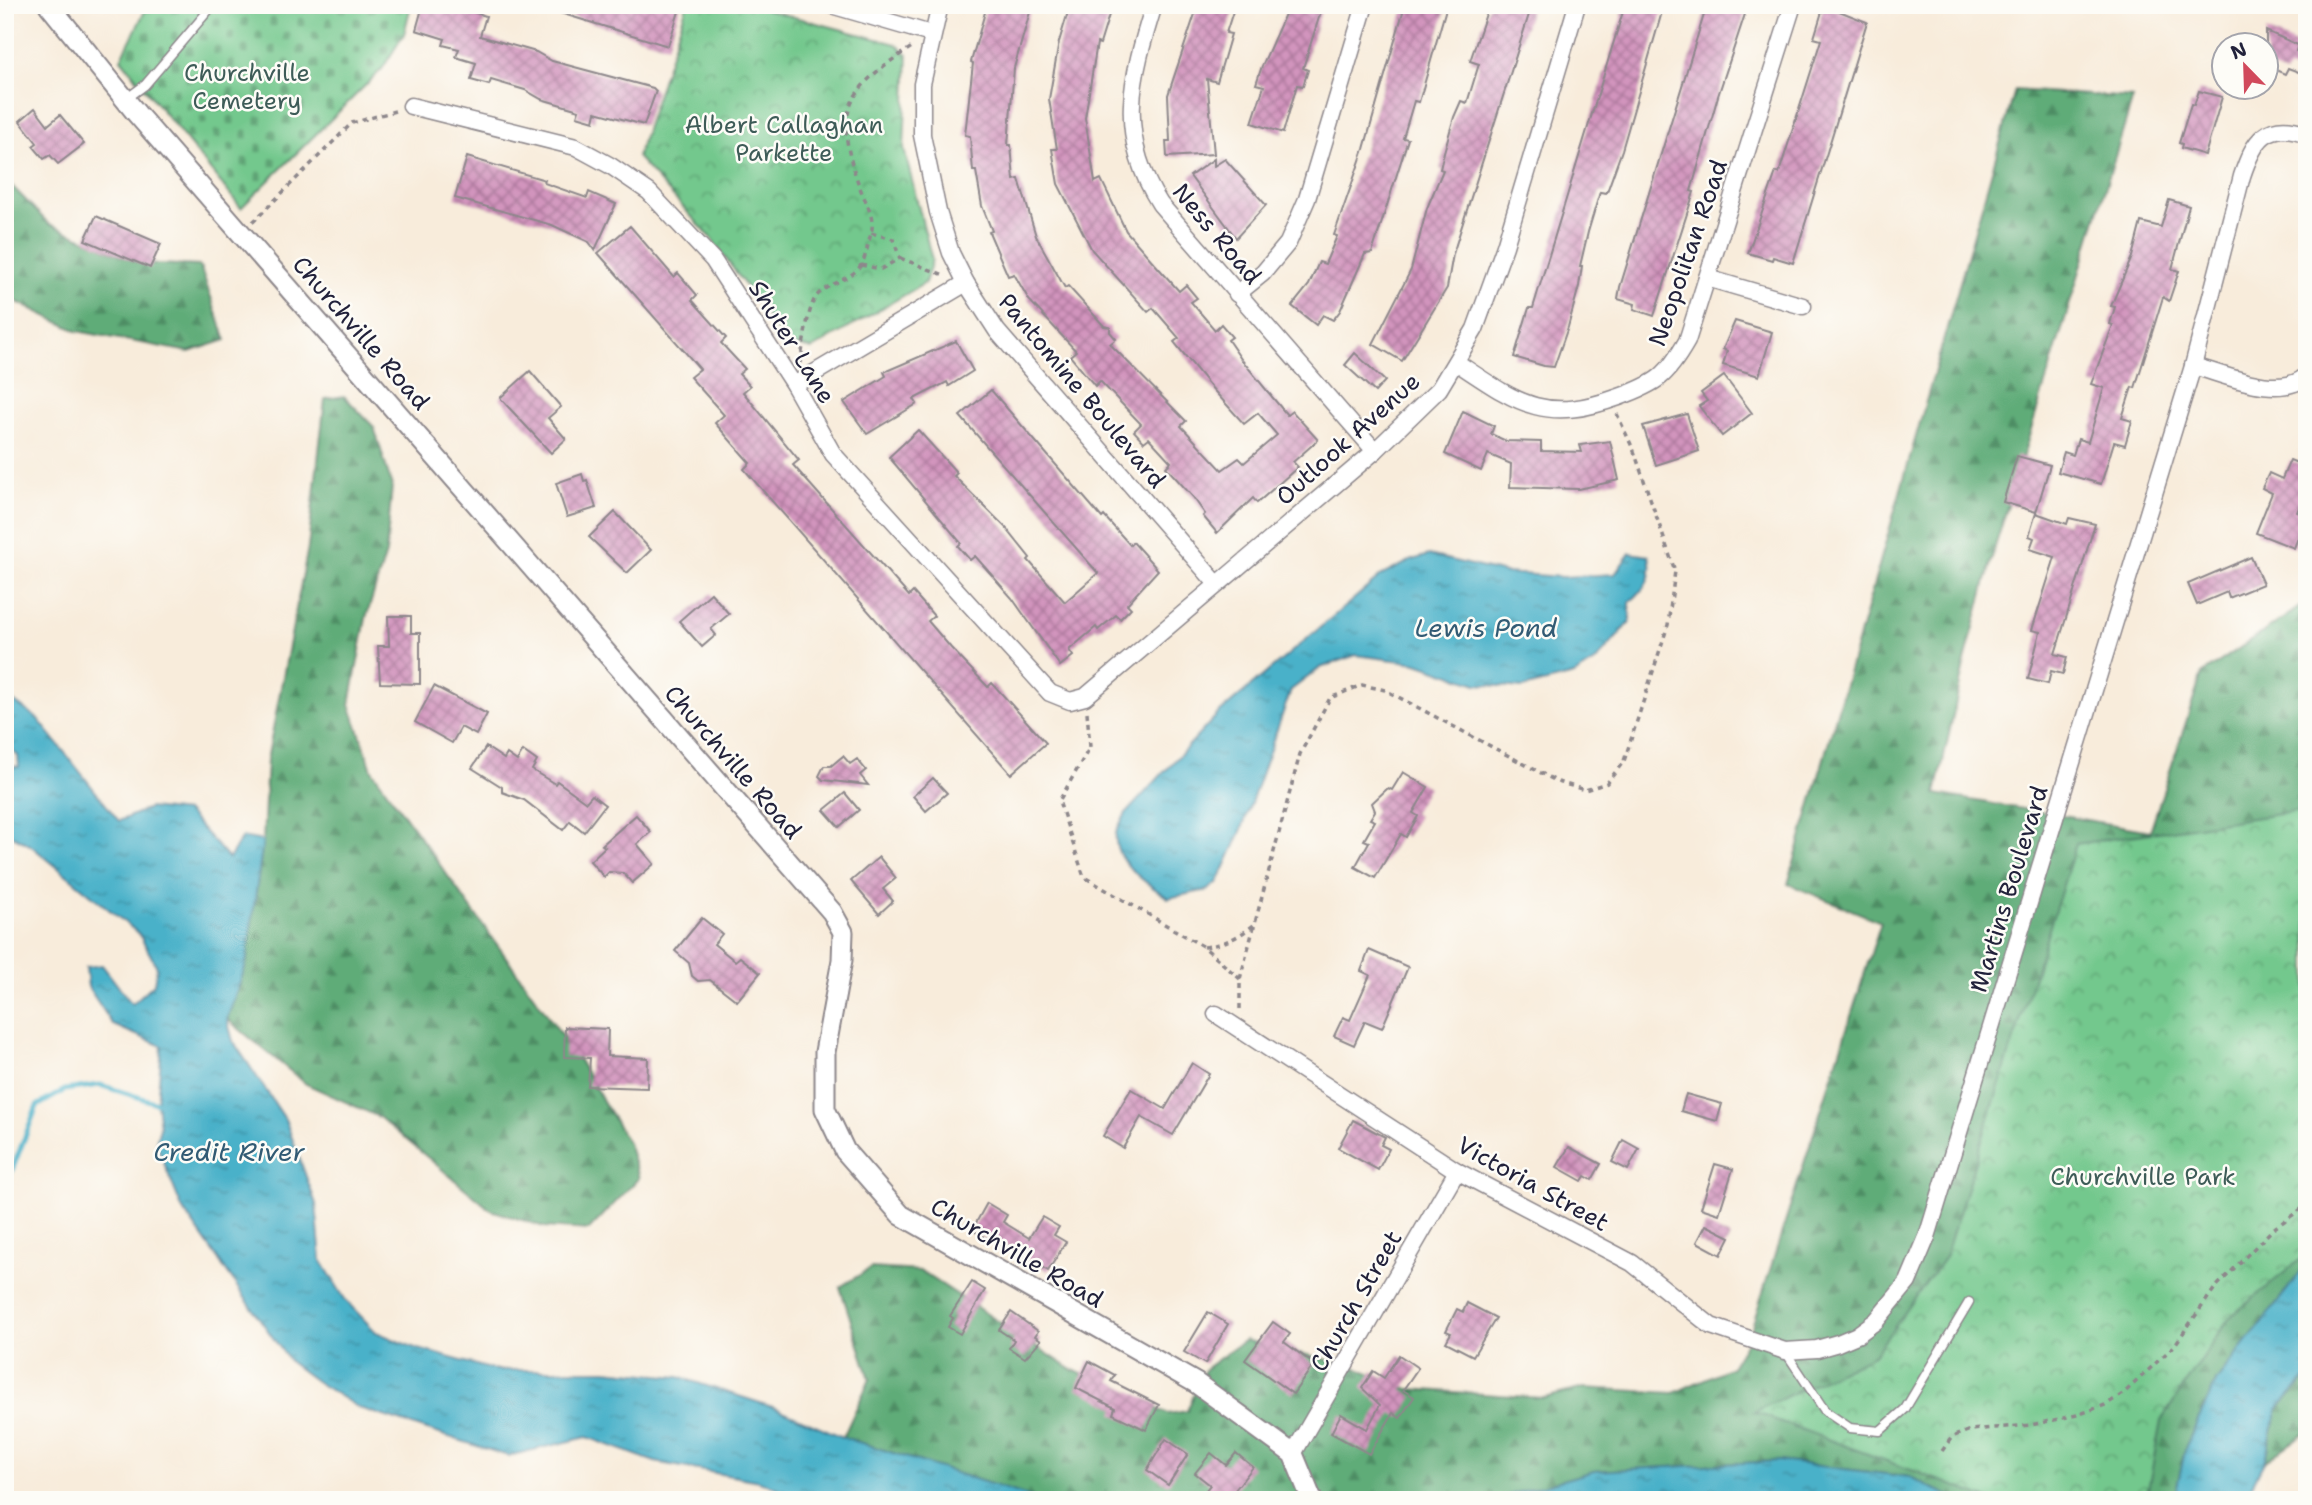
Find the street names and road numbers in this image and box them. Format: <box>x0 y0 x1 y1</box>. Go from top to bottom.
street label: Neopolitan Road <box>1641 155 1735 351</box>
street label: Ness Road <box>1165 177 1269 291</box>
street label: Churchville Road <box>285 249 437 417</box>
street label: Shuter Lane <box>741 274 843 410</box>
street label: Pantomine Boulevard <box>991 287 1173 495</box>
street label: Outlook Avenue <box>1269 366 1427 512</box>
street label: Churchville Road <box>657 678 809 846</box>
street label: Martins Boulevard <box>1962 782 2056 996</box>
street label: Victoria Street <box>1451 1129 1615 1239</box>
street label: Churchville Road <box>925 1191 1109 1315</box>
street label: Church Street <box>1303 1225 1409 1377</box>

